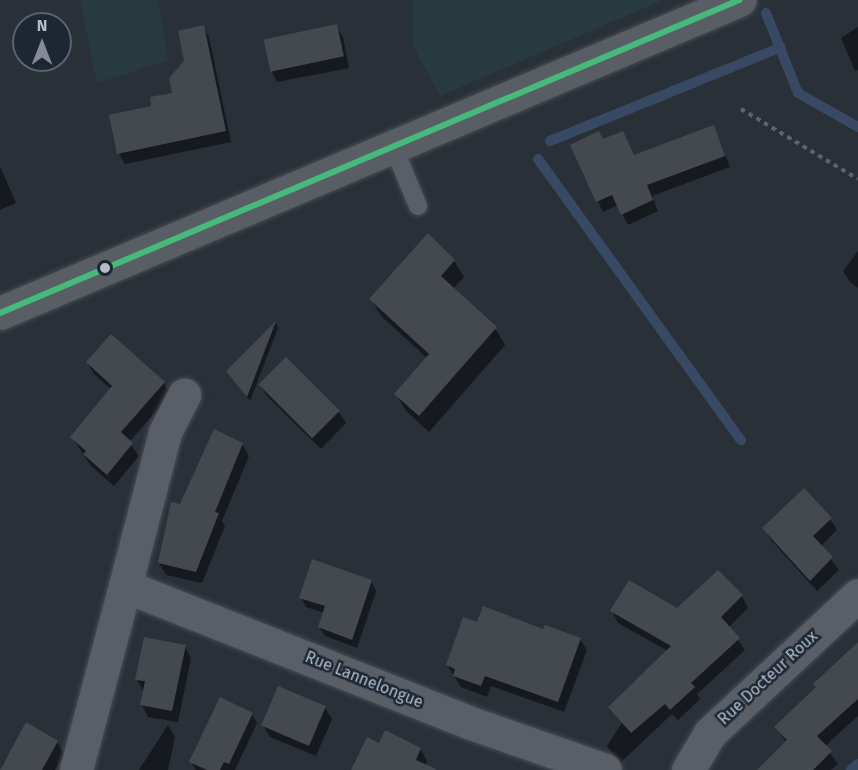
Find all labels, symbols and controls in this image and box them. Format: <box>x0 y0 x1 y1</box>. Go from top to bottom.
north arrow <box>12 12 72 72</box>
text: N <box>37 16 47 35</box>
unlabelled marker <box>99 262 111 274</box>
street label: Rue Docteur Roux <box>714 627 822 729</box>
street label: Rue Lannelongue <box>302 648 426 712</box>

